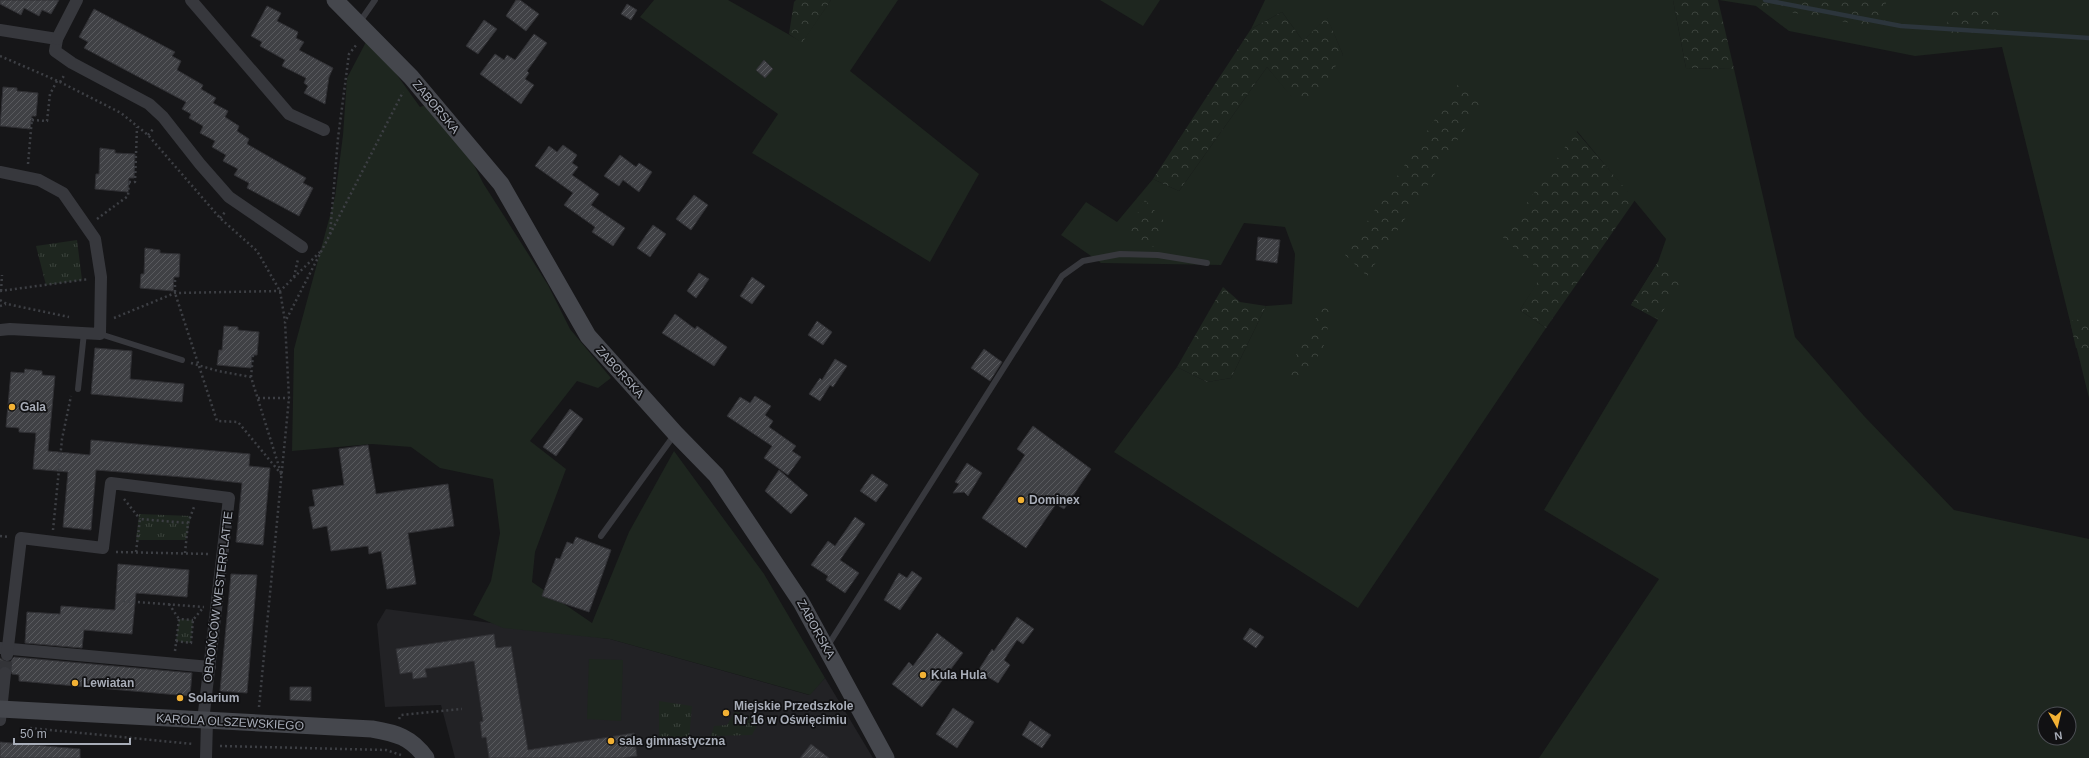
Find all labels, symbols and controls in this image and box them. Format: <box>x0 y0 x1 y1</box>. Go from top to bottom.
street label: ZABORSKA <box>410 77 462 137</box>
street label: ZABORSKA <box>593 343 647 401</box>
place label: Gala <box>20 400 46 414</box>
marker: Gala <box>7 402 17 412</box>
place label: Dominex <box>1029 493 1080 507</box>
marker: Dominex <box>1016 495 1026 505</box>
street label: OBROŃCÓW WESTERPLATTE <box>200 510 235 683</box>
street label: ZABORSKA <box>794 597 838 661</box>
place label: Kula Hula <box>931 668 987 682</box>
marker: Kula Hula <box>918 670 928 680</box>
place label: Lewiatan <box>83 676 134 690</box>
marker: Lewiatan <box>70 678 80 688</box>
place label: Solarium <box>188 691 239 705</box>
marker: Solarium <box>175 693 185 703</box>
place label: Miejskie Przedszkole Nr 16 w Oświęcimiu <box>734 699 854 727</box>
north arrow <box>2037 706 2077 746</box>
marker: Miejskie Przedszkole Nr 16 w Oświęcimiu <box>721 708 731 718</box>
street label: KAROLA OLSZEWSKIEGO <box>156 711 304 733</box>
scale bar <box>14 720 130 746</box>
text: 50 m <box>20 727 47 741</box>
text: N <box>2054 729 2063 742</box>
place label: sala gimnastyczna <box>619 734 725 748</box>
marker: sala gimnastyczna <box>606 736 616 746</box>

